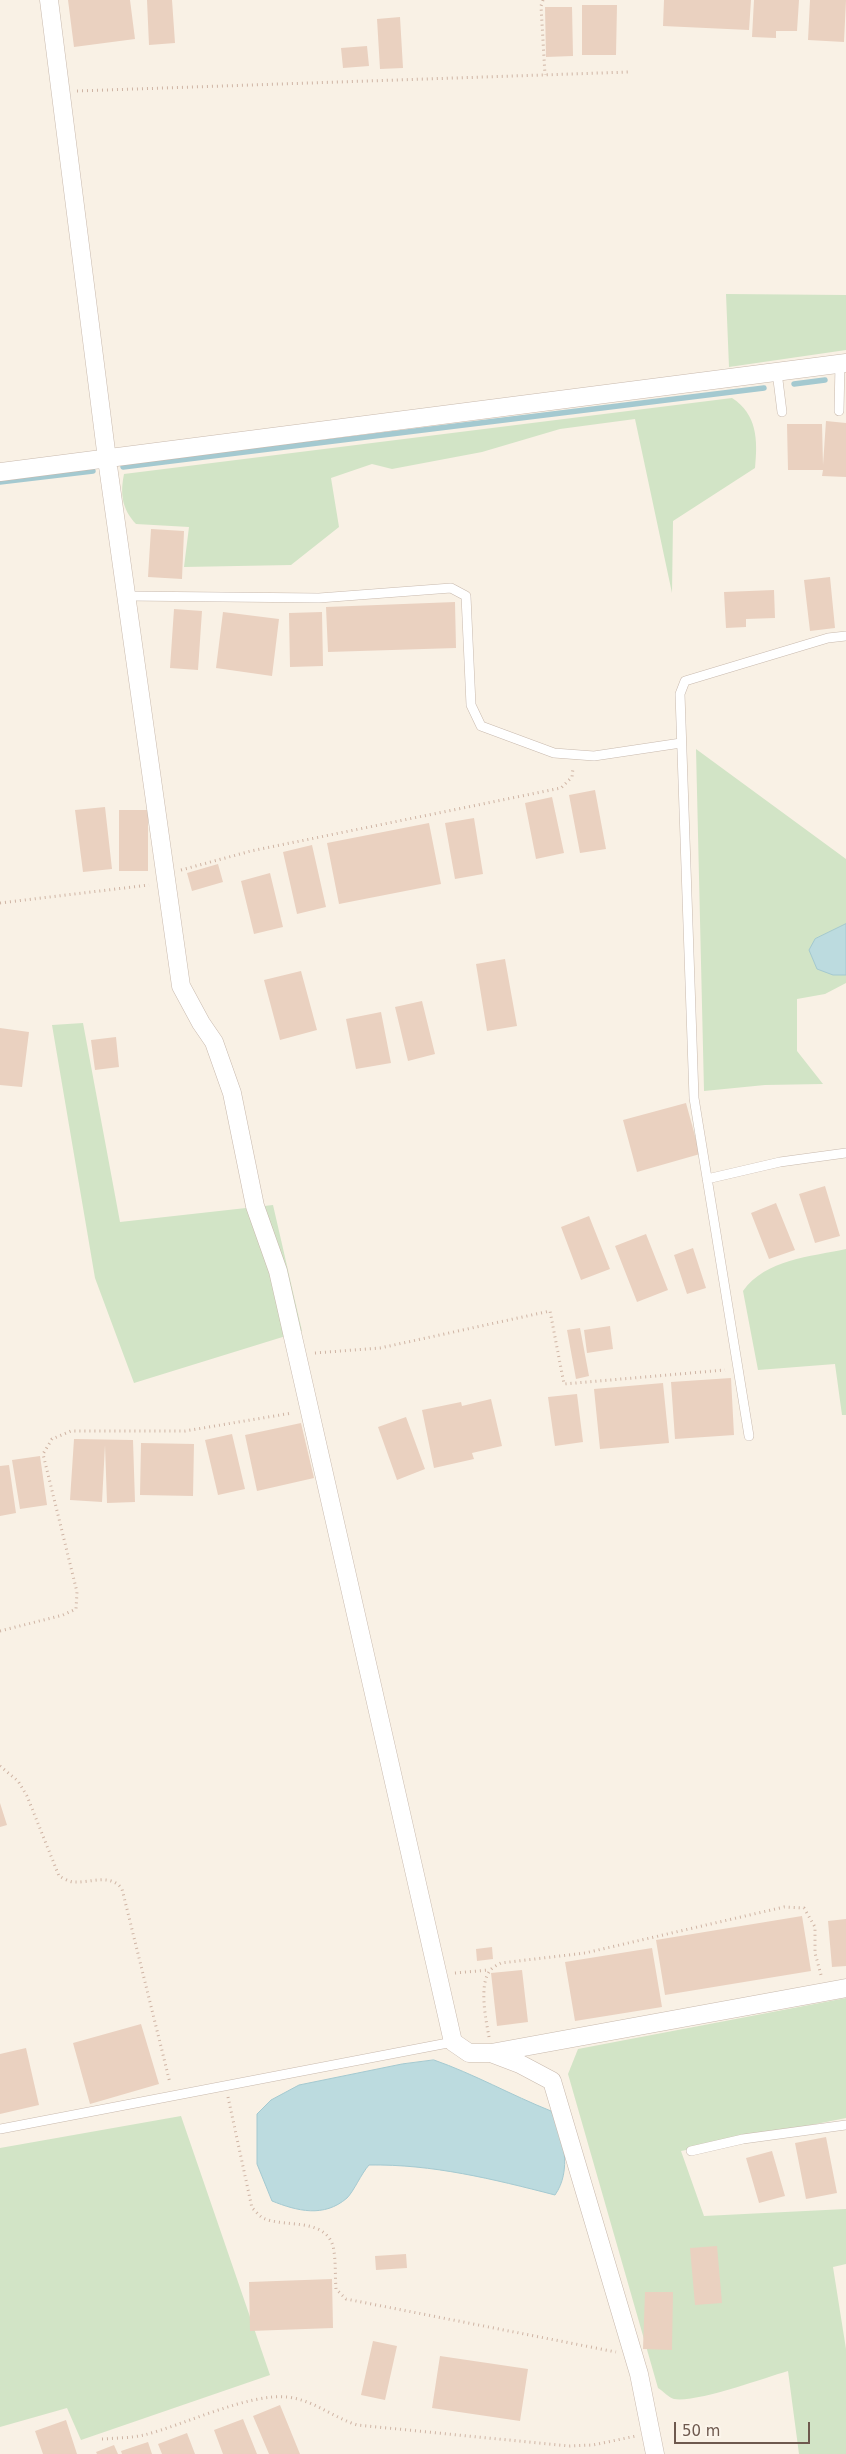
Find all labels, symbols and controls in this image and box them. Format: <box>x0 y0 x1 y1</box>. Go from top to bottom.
scale bar <box>676 2412 812 2444</box>
text: 50 m <box>682 2422 720 2440</box>

